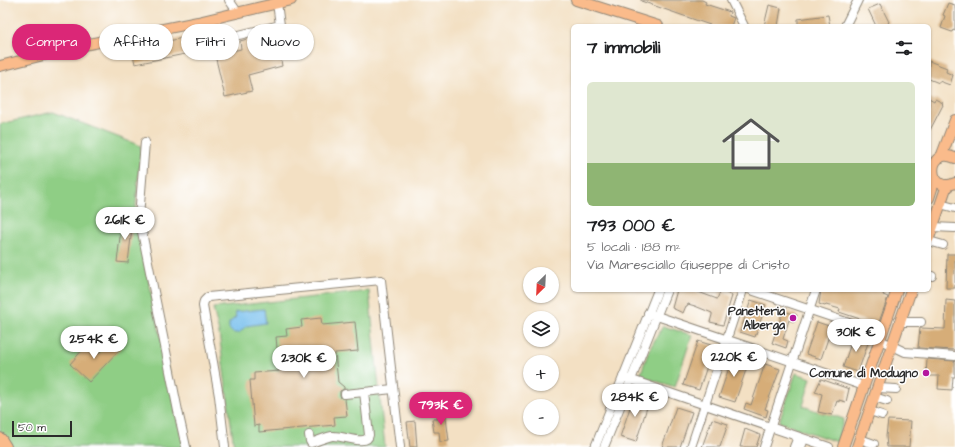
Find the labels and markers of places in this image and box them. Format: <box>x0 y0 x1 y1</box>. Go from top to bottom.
pin: 261K € <box>92 207 158 241</box>
place label: Panetteria Alberga <box>728 303 786 336</box>
marker: Panetteria Alberga <box>788 313 798 323</box>
pin: 301K € <box>823 319 889 353</box>
pin: 254K € <box>61 326 127 360</box>
pin: 220K € <box>701 344 767 378</box>
pin: 230K € <box>271 345 337 379</box>
place label: Comune di Modugno <box>809 365 918 384</box>
marker: Comune di Modugno <box>921 368 931 378</box>
pin: 284K € <box>602 384 668 418</box>
pin: 793K € <box>408 392 474 426</box>

